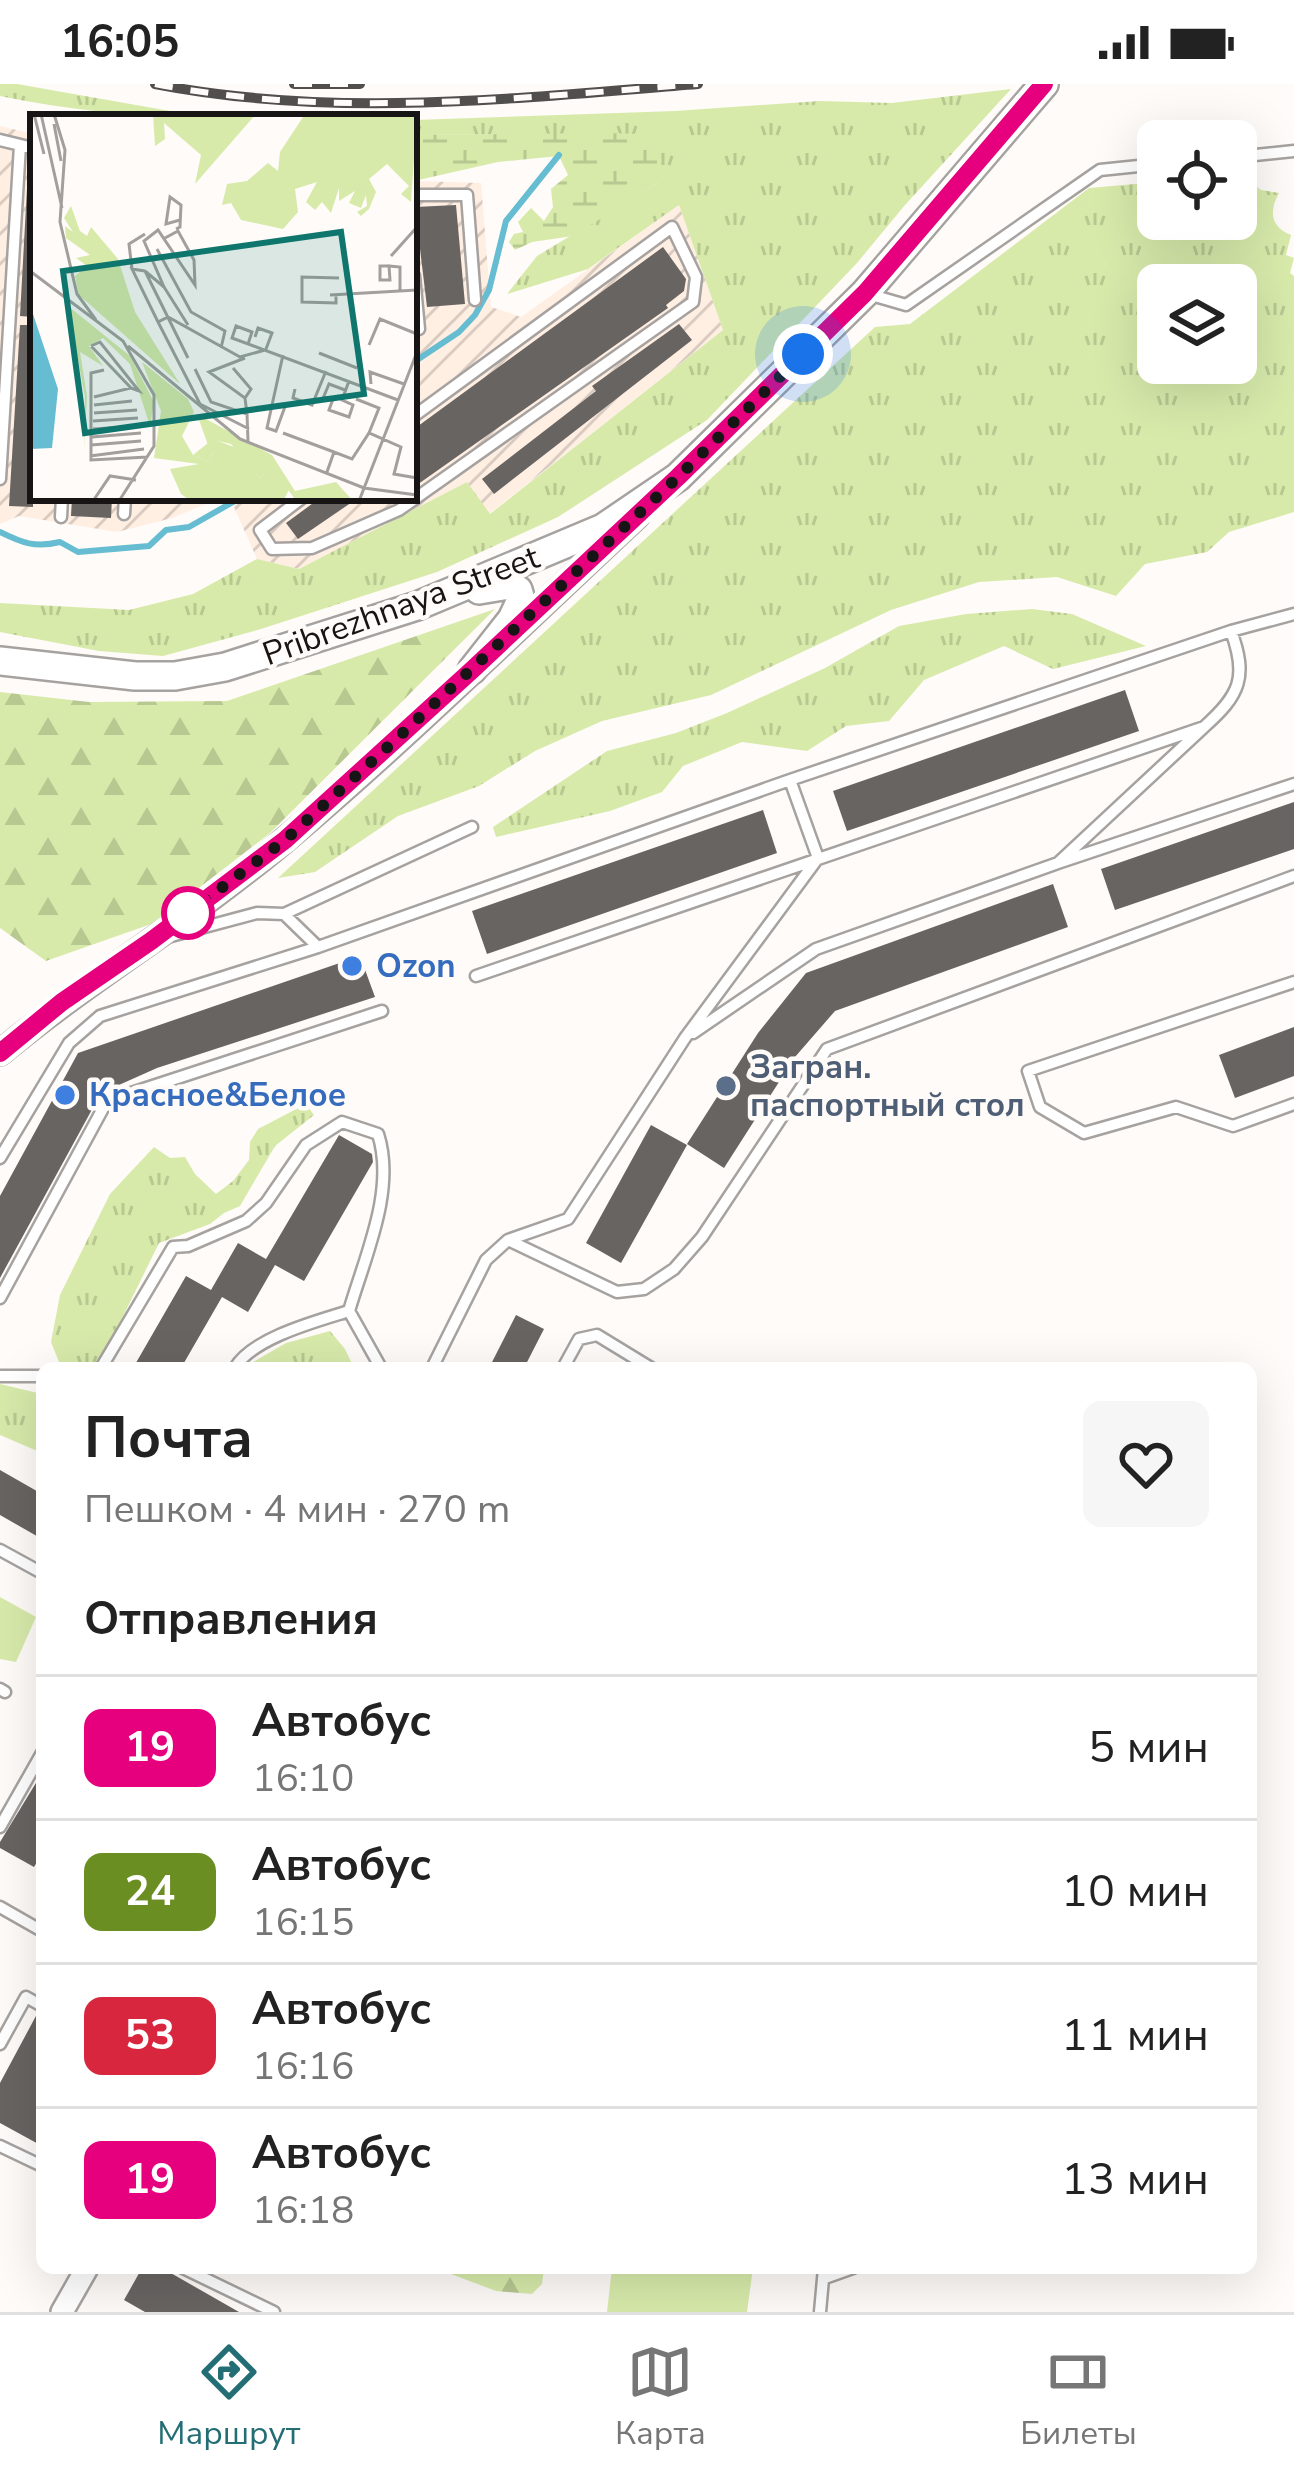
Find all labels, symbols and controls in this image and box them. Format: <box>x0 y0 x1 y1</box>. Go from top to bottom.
text: 16:05 <box>60 12 179 73</box>
inset map <box>30 114 417 501</box>
map controls <box>1137 120 1257 384</box>
button: locate <box>1137 120 1257 240</box>
button: layers <box>1137 264 1257 384</box>
your location <box>773 324 833 384</box>
street label: Pribrezhnaya Street <box>257 535 546 677</box>
unlabelled marker <box>163 888 213 938</box>
place label: Ozon <box>376 944 456 989</box>
marker: Ozon <box>339 953 365 979</box>
place label: Загран. паспортный стол <box>750 1045 1025 1128</box>
place label: Красное&Белое <box>89 1073 346 1118</box>
marker: Загран. паспортный стол <box>713 1073 739 1099</box>
marker: Красное&Белое <box>52 1082 78 1108</box>
text: Почта <box>84 1399 253 1477</box>
button: heart <box>1083 1401 1209 1527</box>
text: Пешком · 4 мин · 270 m <box>84 1483 510 1536</box>
text: Отправления <box>84 1589 378 1650</box>
text: Автобус <box>252 1691 431 1752</box>
text: 5 мин <box>1088 1717 1209 1778</box>
text: 19 <box>125 1719 175 1776</box>
text: 16:10 <box>252 1752 355 1805</box>
text: Автобус <box>252 1835 431 1896</box>
text: 10 мин <box>1061 1861 1209 1922</box>
text: 24 <box>125 1863 175 1920</box>
text: 16:15 <box>252 1896 355 1949</box>
text: Автобус <box>252 1979 431 2040</box>
text: 11 мин <box>1061 2005 1209 2066</box>
text: 53 <box>125 2007 175 2064</box>
text: 16:16 <box>252 2040 355 2093</box>
text: Автобус <box>252 2123 431 2184</box>
text: 13 мин <box>1061 2149 1209 2210</box>
text: 19 <box>125 2151 175 2208</box>
text: 16:18 <box>252 2184 355 2237</box>
tab: Маршрут <box>157 2339 301 2456</box>
tab: Карта <box>615 2339 706 2456</box>
tab: Билеты <box>1020 2339 1137 2456</box>

